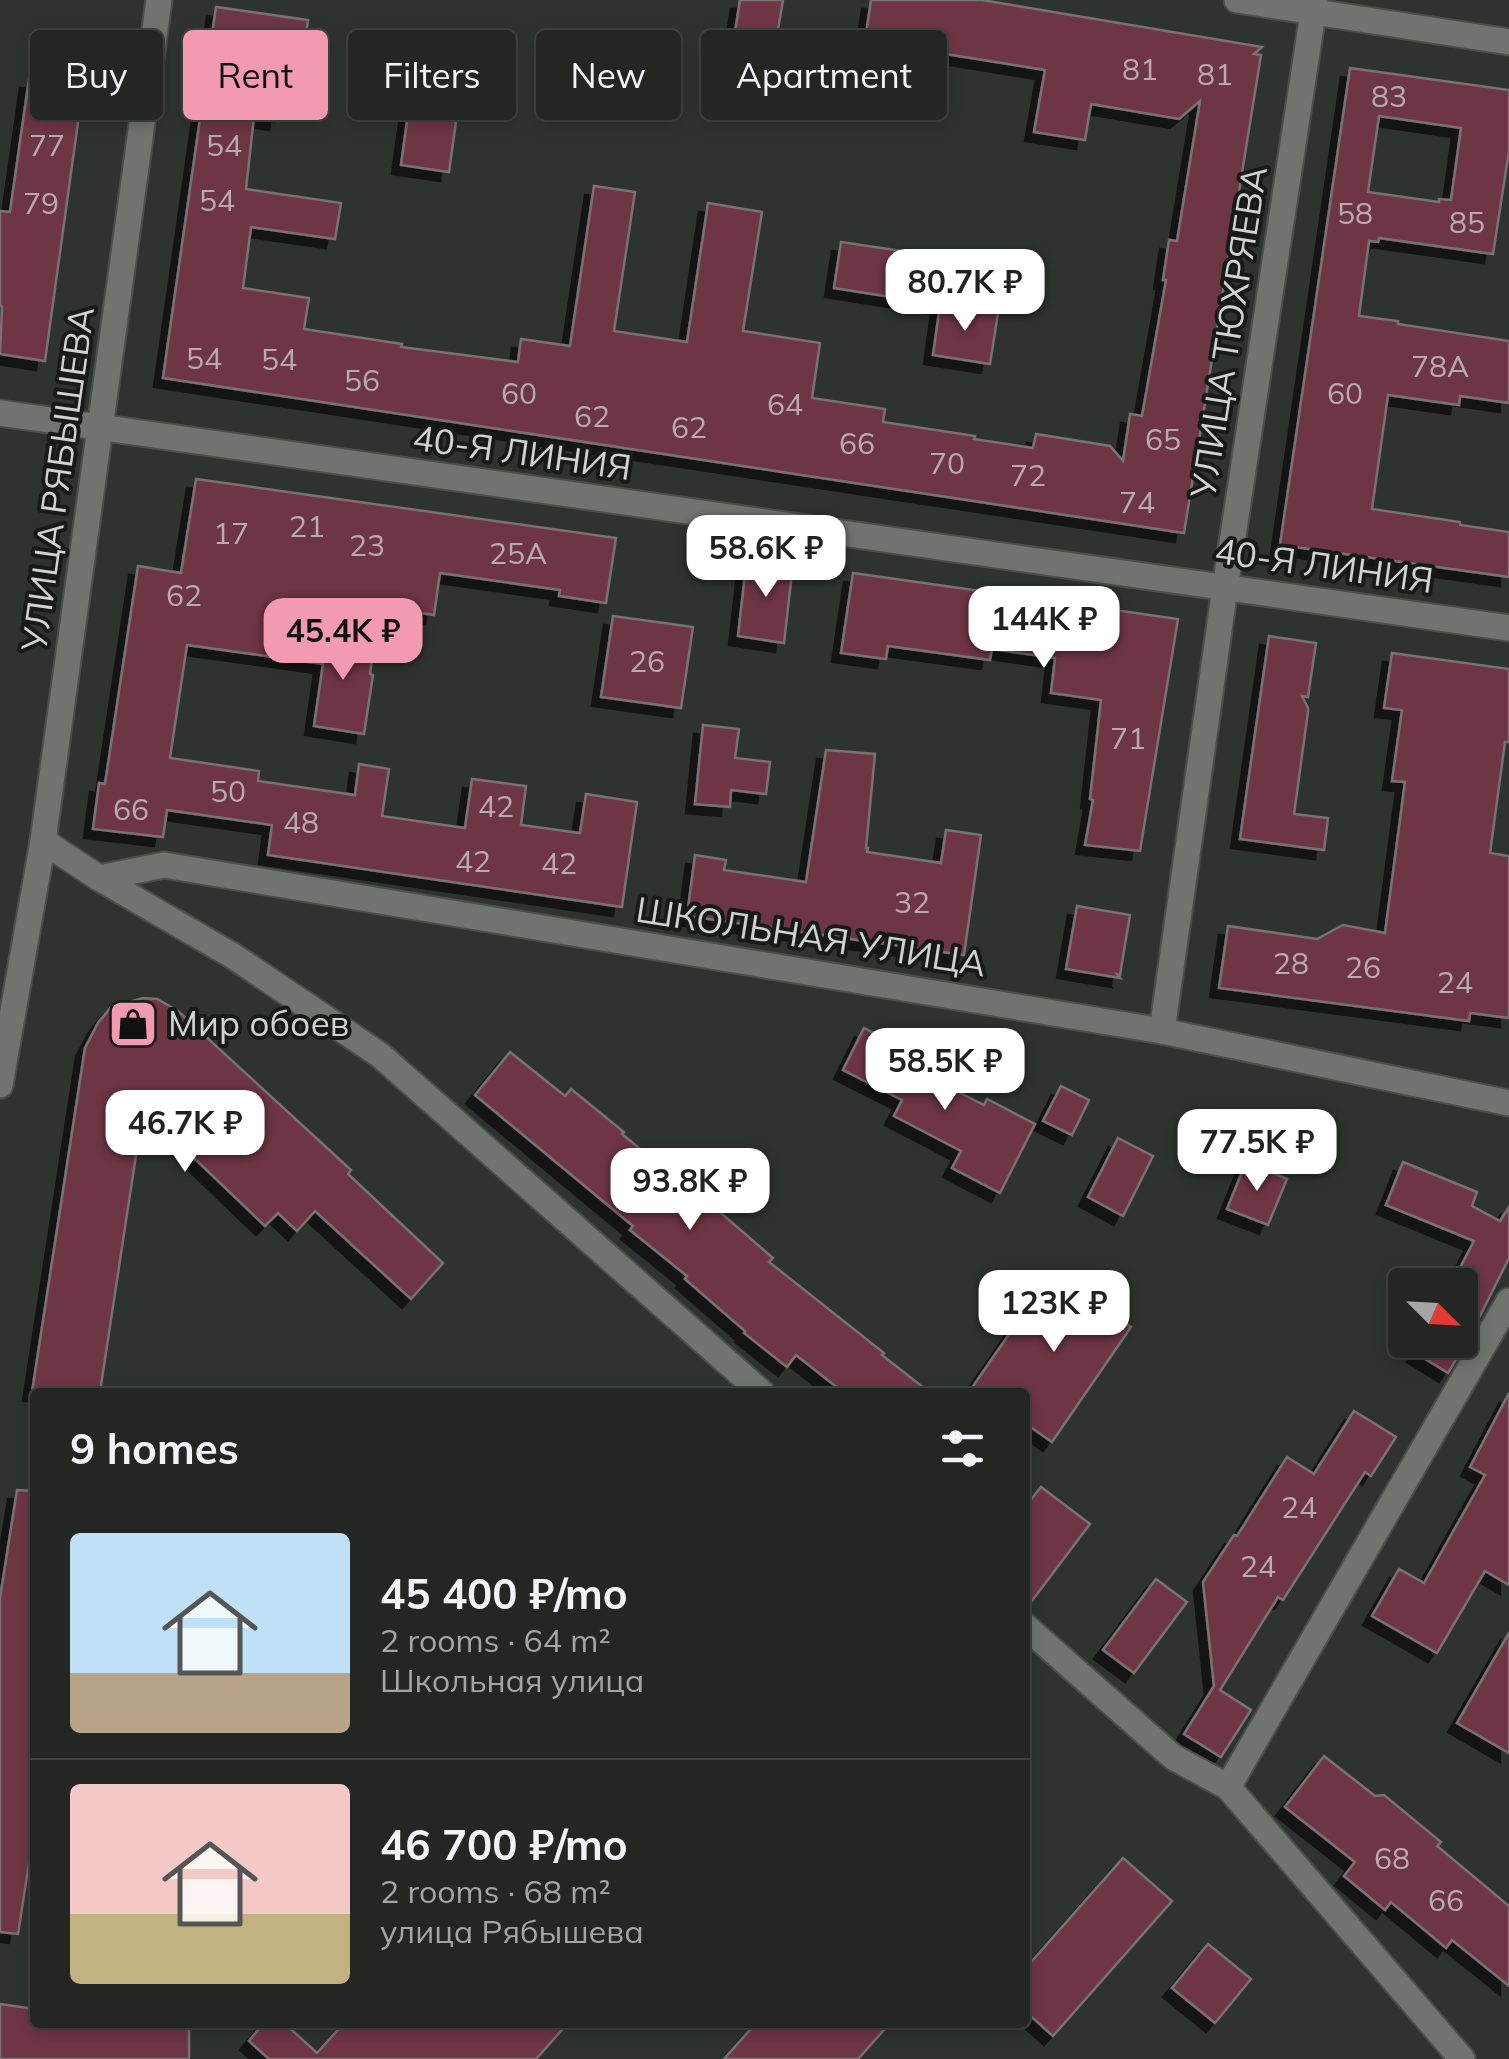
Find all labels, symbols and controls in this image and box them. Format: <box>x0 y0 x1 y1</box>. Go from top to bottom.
chip: Buy <box>30 30 163 120</box>
chip: Rent <box>183 30 328 120</box>
chip: Filters <box>348 30 516 120</box>
chip: New <box>536 30 681 120</box>
chip: Apartment <box>701 30 947 120</box>
house number: 81 <box>1122 50 1158 88</box>
house number: 81 <box>1197 55 1233 93</box>
house number: 83 <box>1371 77 1407 115</box>
house number: 77 <box>29 126 65 164</box>
house number: 54 <box>206 126 242 164</box>
street label: УЛИЦА ТЮХРЯЕВА <box>1180 163 1276 502</box>
house number: 54 <box>199 181 235 219</box>
house number: 79 <box>23 184 59 222</box>
house number: 58 <box>1337 194 1373 232</box>
house number: 85 <box>1449 203 1485 241</box>
pin: 80.7K ₽ <box>873 249 1057 334</box>
text: 80.7K ₽ <box>908 261 1022 301</box>
street label: УЛИЦА РЯБЫШЕВА <box>11 303 103 655</box>
house number: 54 <box>186 339 222 377</box>
house number: 54 <box>261 340 297 378</box>
house number: 78А <box>1411 347 1469 385</box>
house number: 56 <box>344 361 380 399</box>
house number: 60 <box>501 374 537 412</box>
house number: 60 <box>1327 374 1363 412</box>
house number: 64 <box>767 385 803 423</box>
house number: 62 <box>574 397 610 435</box>
house number: 62 <box>671 408 707 446</box>
street label: 40-Я ЛИНИЯ <box>410 415 634 489</box>
house number: 65 <box>1145 420 1181 458</box>
house number: 66 <box>839 424 875 462</box>
house number: 70 <box>929 444 965 482</box>
house number: 72 <box>1010 456 1046 494</box>
house number: 74 <box>1119 483 1155 521</box>
house number: 21 <box>289 507 325 545</box>
house number: 17 <box>213 514 249 552</box>
pin: 58.6K ₽ <box>674 515 858 600</box>
house number: 23 <box>349 526 385 564</box>
text: 58.6K ₽ <box>709 527 823 567</box>
street label: 40-Я ЛИНИЯ <box>1212 528 1436 602</box>
house number: 25А <box>489 534 547 572</box>
house number: 62 <box>166 576 202 614</box>
pin: 144K ₽ <box>963 586 1125 671</box>
pin: 45.4K ₽ <box>251 598 435 683</box>
text: 144K ₽ <box>991 598 1097 638</box>
text: 45.4K ₽ <box>286 610 400 650</box>
house number: 26 <box>629 642 665 680</box>
house number: 71 <box>1110 719 1146 757</box>
house number: 50 <box>210 772 246 810</box>
house number: 42 <box>478 787 514 825</box>
house number: 66 <box>113 790 149 828</box>
house number: 48 <box>283 803 319 841</box>
house number: 42 <box>455 842 491 880</box>
house number: 42 <box>541 844 577 882</box>
house number: 32 <box>894 883 930 921</box>
street label: ШКОЛЬНАЯ УЛИЦА <box>633 887 990 985</box>
house number: 28 <box>1273 944 1309 982</box>
house number: 26 <box>1345 948 1381 986</box>
house number: 24 <box>1437 963 1473 1001</box>
shop icon: Мир обоев <box>107 998 159 1050</box>
place label: Мир обоев <box>168 1001 349 1045</box>
pin: 58.5K ₽ <box>853 1028 1037 1113</box>
text: 58.5K ₽ <box>888 1040 1002 1080</box>
pin: 46.7K ₽ <box>93 1090 277 1175</box>
text: 46.7K ₽ <box>128 1102 242 1142</box>
pin: 77.5K ₽ <box>1165 1109 1349 1194</box>
text: 77.5K ₽ <box>1200 1121 1314 1161</box>
pin: 93.8K ₽ <box>598 1148 782 1233</box>
text: 93.8K ₽ <box>633 1160 747 1200</box>
north arrow <box>1388 1268 1478 1358</box>
map controls <box>1388 1268 1478 1358</box>
pin: 123K ₽ <box>973 1270 1135 1355</box>
text: 123K ₽ <box>1001 1282 1107 1322</box>
icon: filters <box>935 1421 990 1476</box>
text: 9 homes <box>70 1422 239 1475</box>
house number: 24 <box>1281 1488 1317 1526</box>
house number: 24 <box>1240 1547 1276 1585</box>
text: 45 400 ₽/mo <box>380 1567 628 1620</box>
icon: home <box>150 1573 270 1693</box>
text: 2 rooms · 64 m² <box>380 1620 611 1660</box>
text: Школьная улица <box>380 1660 644 1700</box>
text: 46 700 ₽/mo <box>380 1818 628 1871</box>
icon: home <box>150 1824 270 1944</box>
house number: 68 <box>1374 1839 1410 1877</box>
text: 2 rooms · 68 m² <box>380 1871 611 1911</box>
house number: 66 <box>1428 1881 1464 1919</box>
text: улица Рябышева <box>380 1911 644 1951</box>

